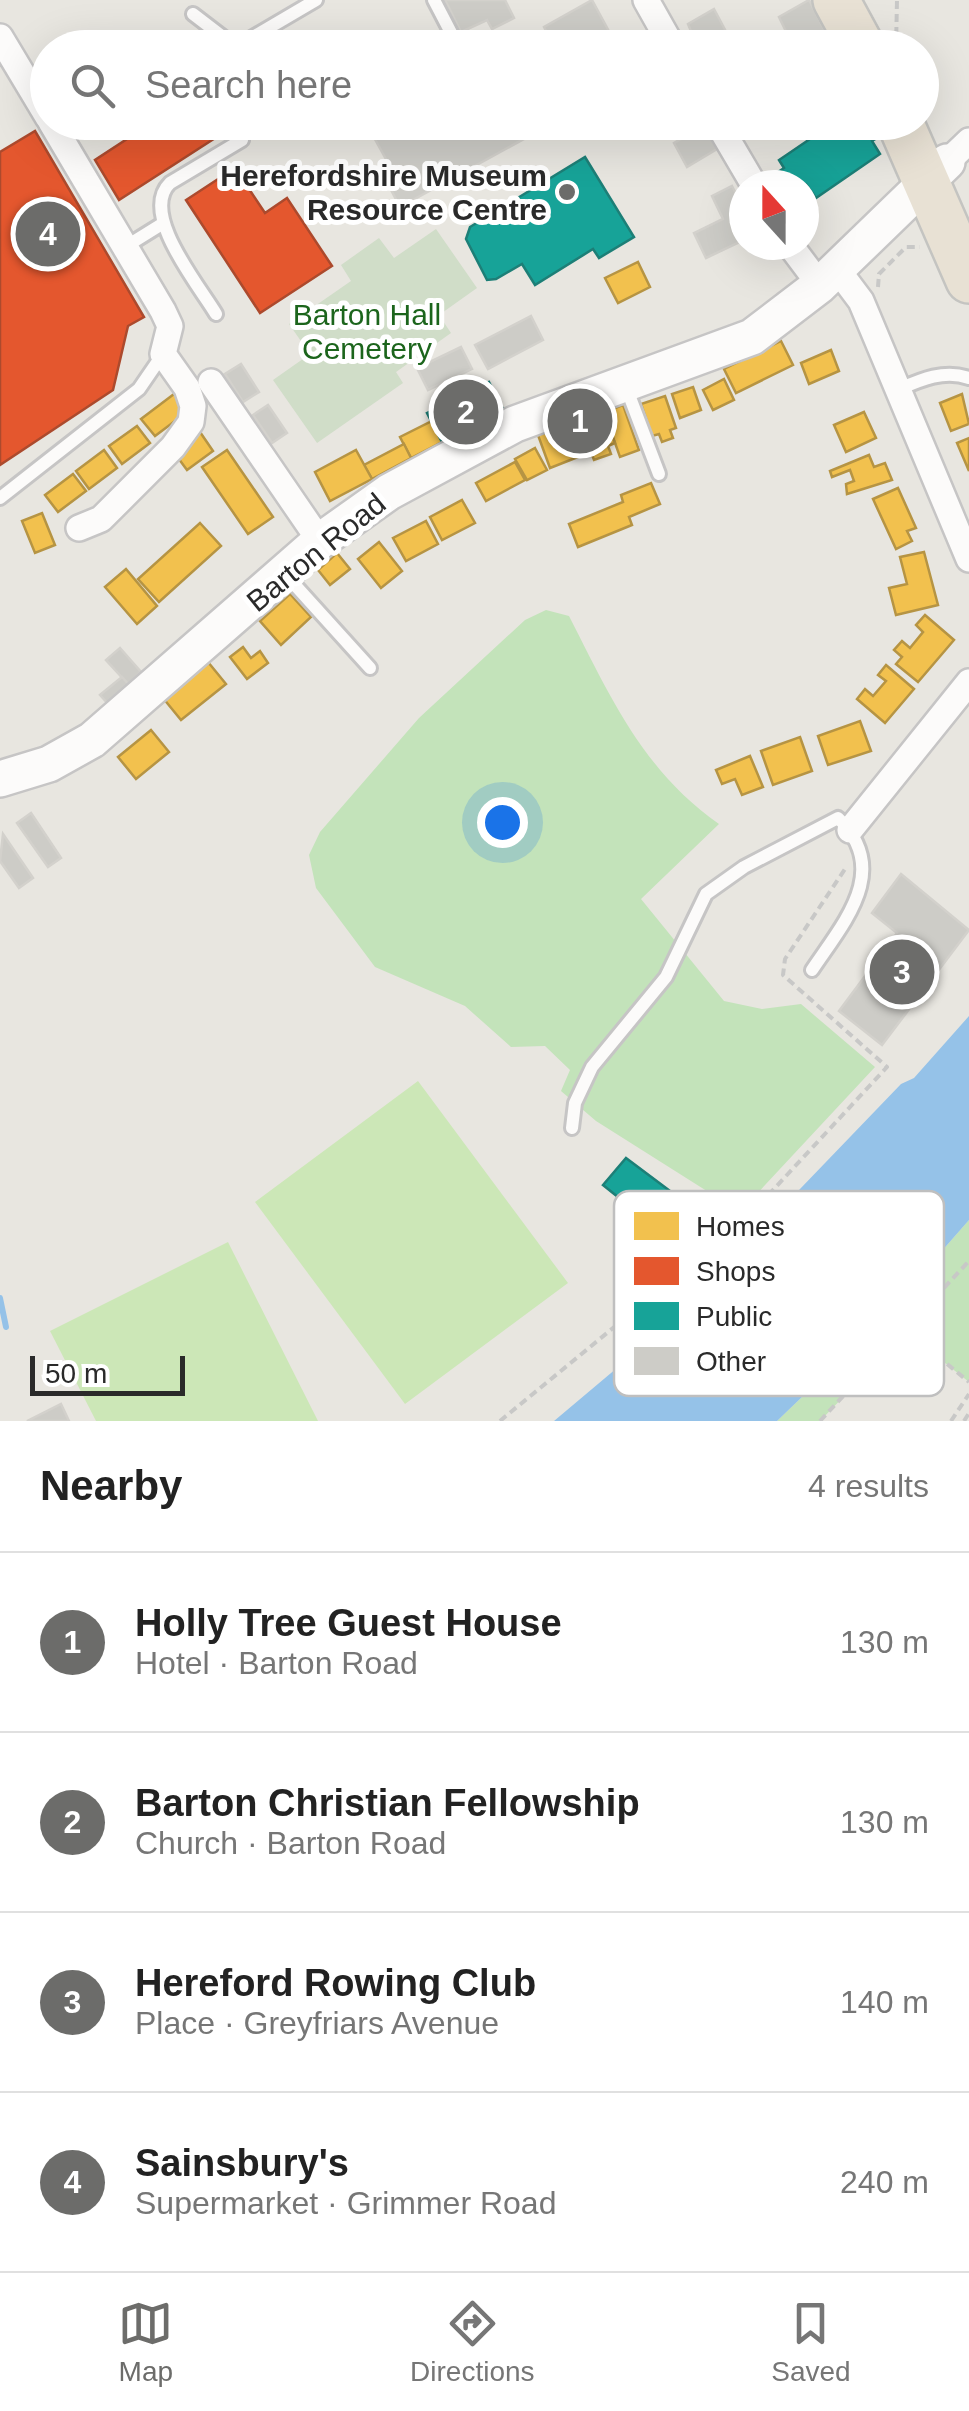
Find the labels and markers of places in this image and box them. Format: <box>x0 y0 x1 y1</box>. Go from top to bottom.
place label: Herefordshire Museum Resource Centre <box>220 159 547 226</box>
marker: Herefordshire Museum Resource Centre <box>556 181 578 203</box>
pin: 4 <box>15 196 80 272</box>
pin: 2 <box>434 374 498 450</box>
pin: 1 <box>548 384 612 458</box>
pin: 3 <box>870 934 934 1010</box>

